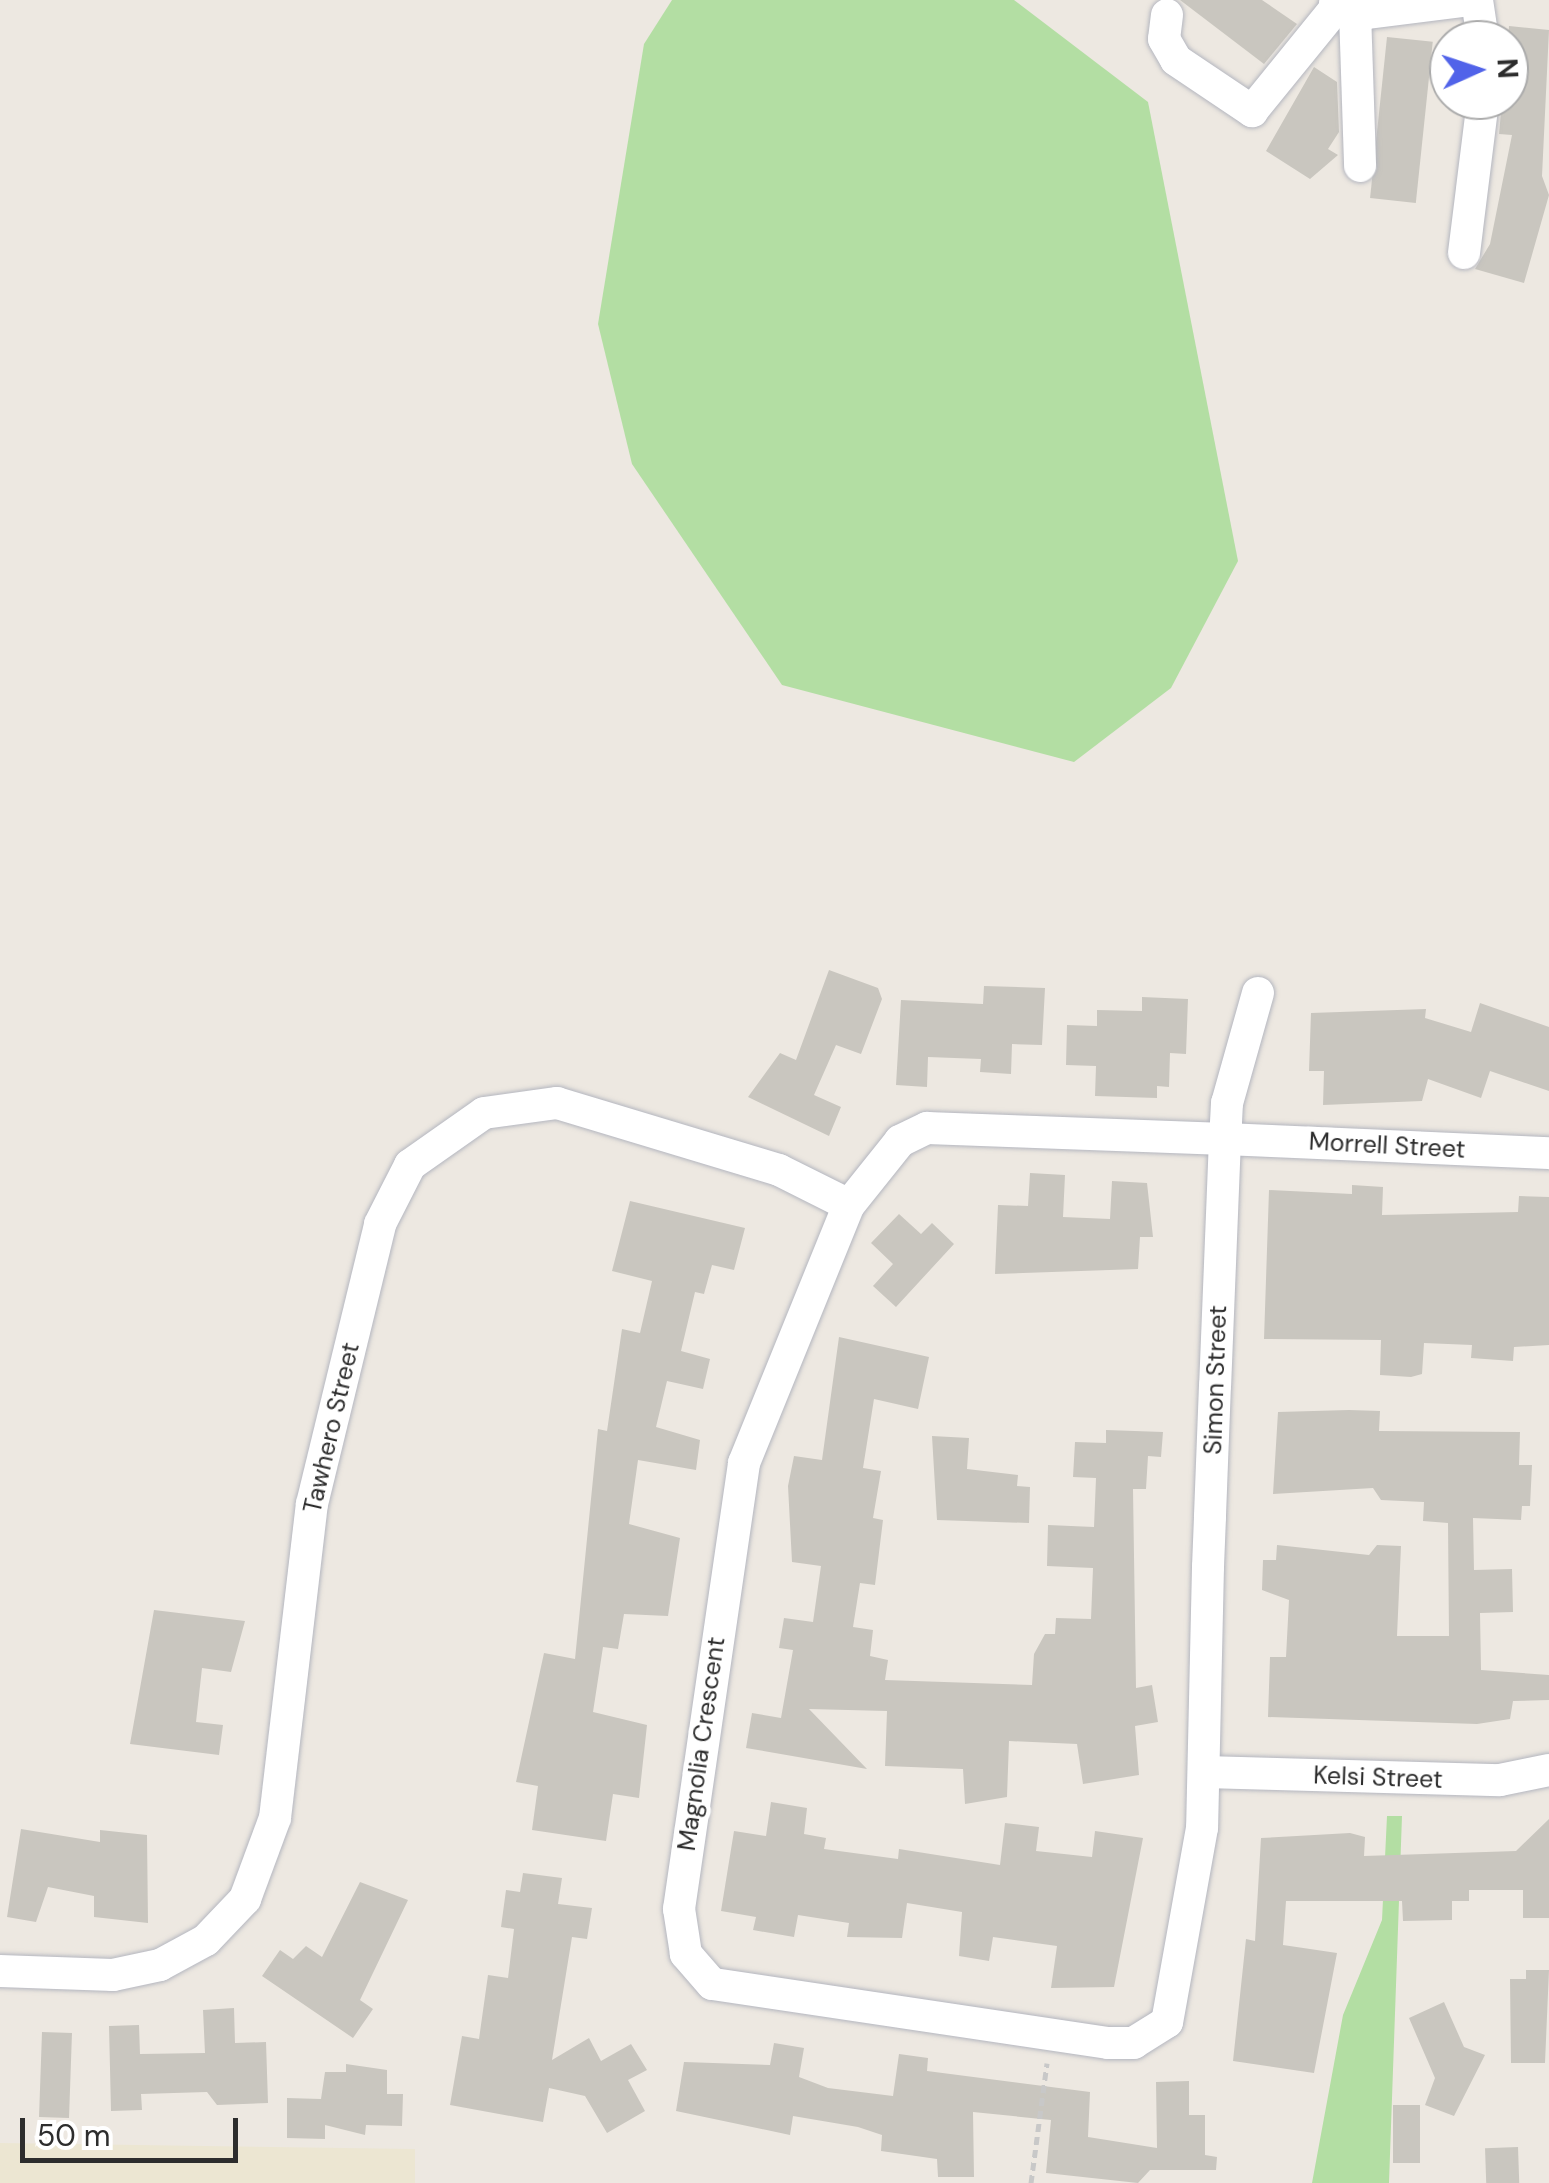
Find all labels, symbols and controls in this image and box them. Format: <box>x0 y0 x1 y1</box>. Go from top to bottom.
north arrow <box>1429 20 1529 120</box>
text: N <box>1488 57 1526 80</box>
street label: Morrell Street <box>1308 1127 1466 1165</box>
street label: Simon Street <box>1198 1305 1234 1455</box>
street label: Tawhero Street <box>298 1340 366 1516</box>
street label: Magnolia Crescent <box>672 1635 732 1853</box>
street label: Kelsi Street <box>1313 1761 1443 1795</box>
scale bar <box>25 2098 242 2160</box>
text: 50 m <box>37 2116 111 2155</box>

